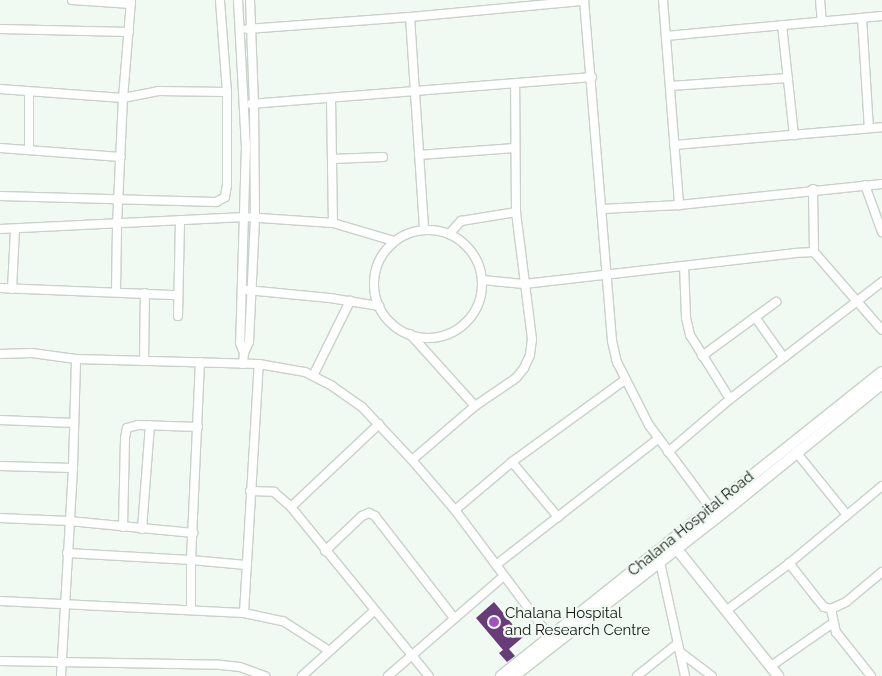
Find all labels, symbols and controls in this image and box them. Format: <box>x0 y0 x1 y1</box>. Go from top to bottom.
street label: Chalana Hospital Road <box>624 468 758 580</box>
place label: Chalana Hospital and Research Centre <box>505 604 650 639</box>
marker: Chalana Hospital and Research Centre <box>487 615 501 629</box>

